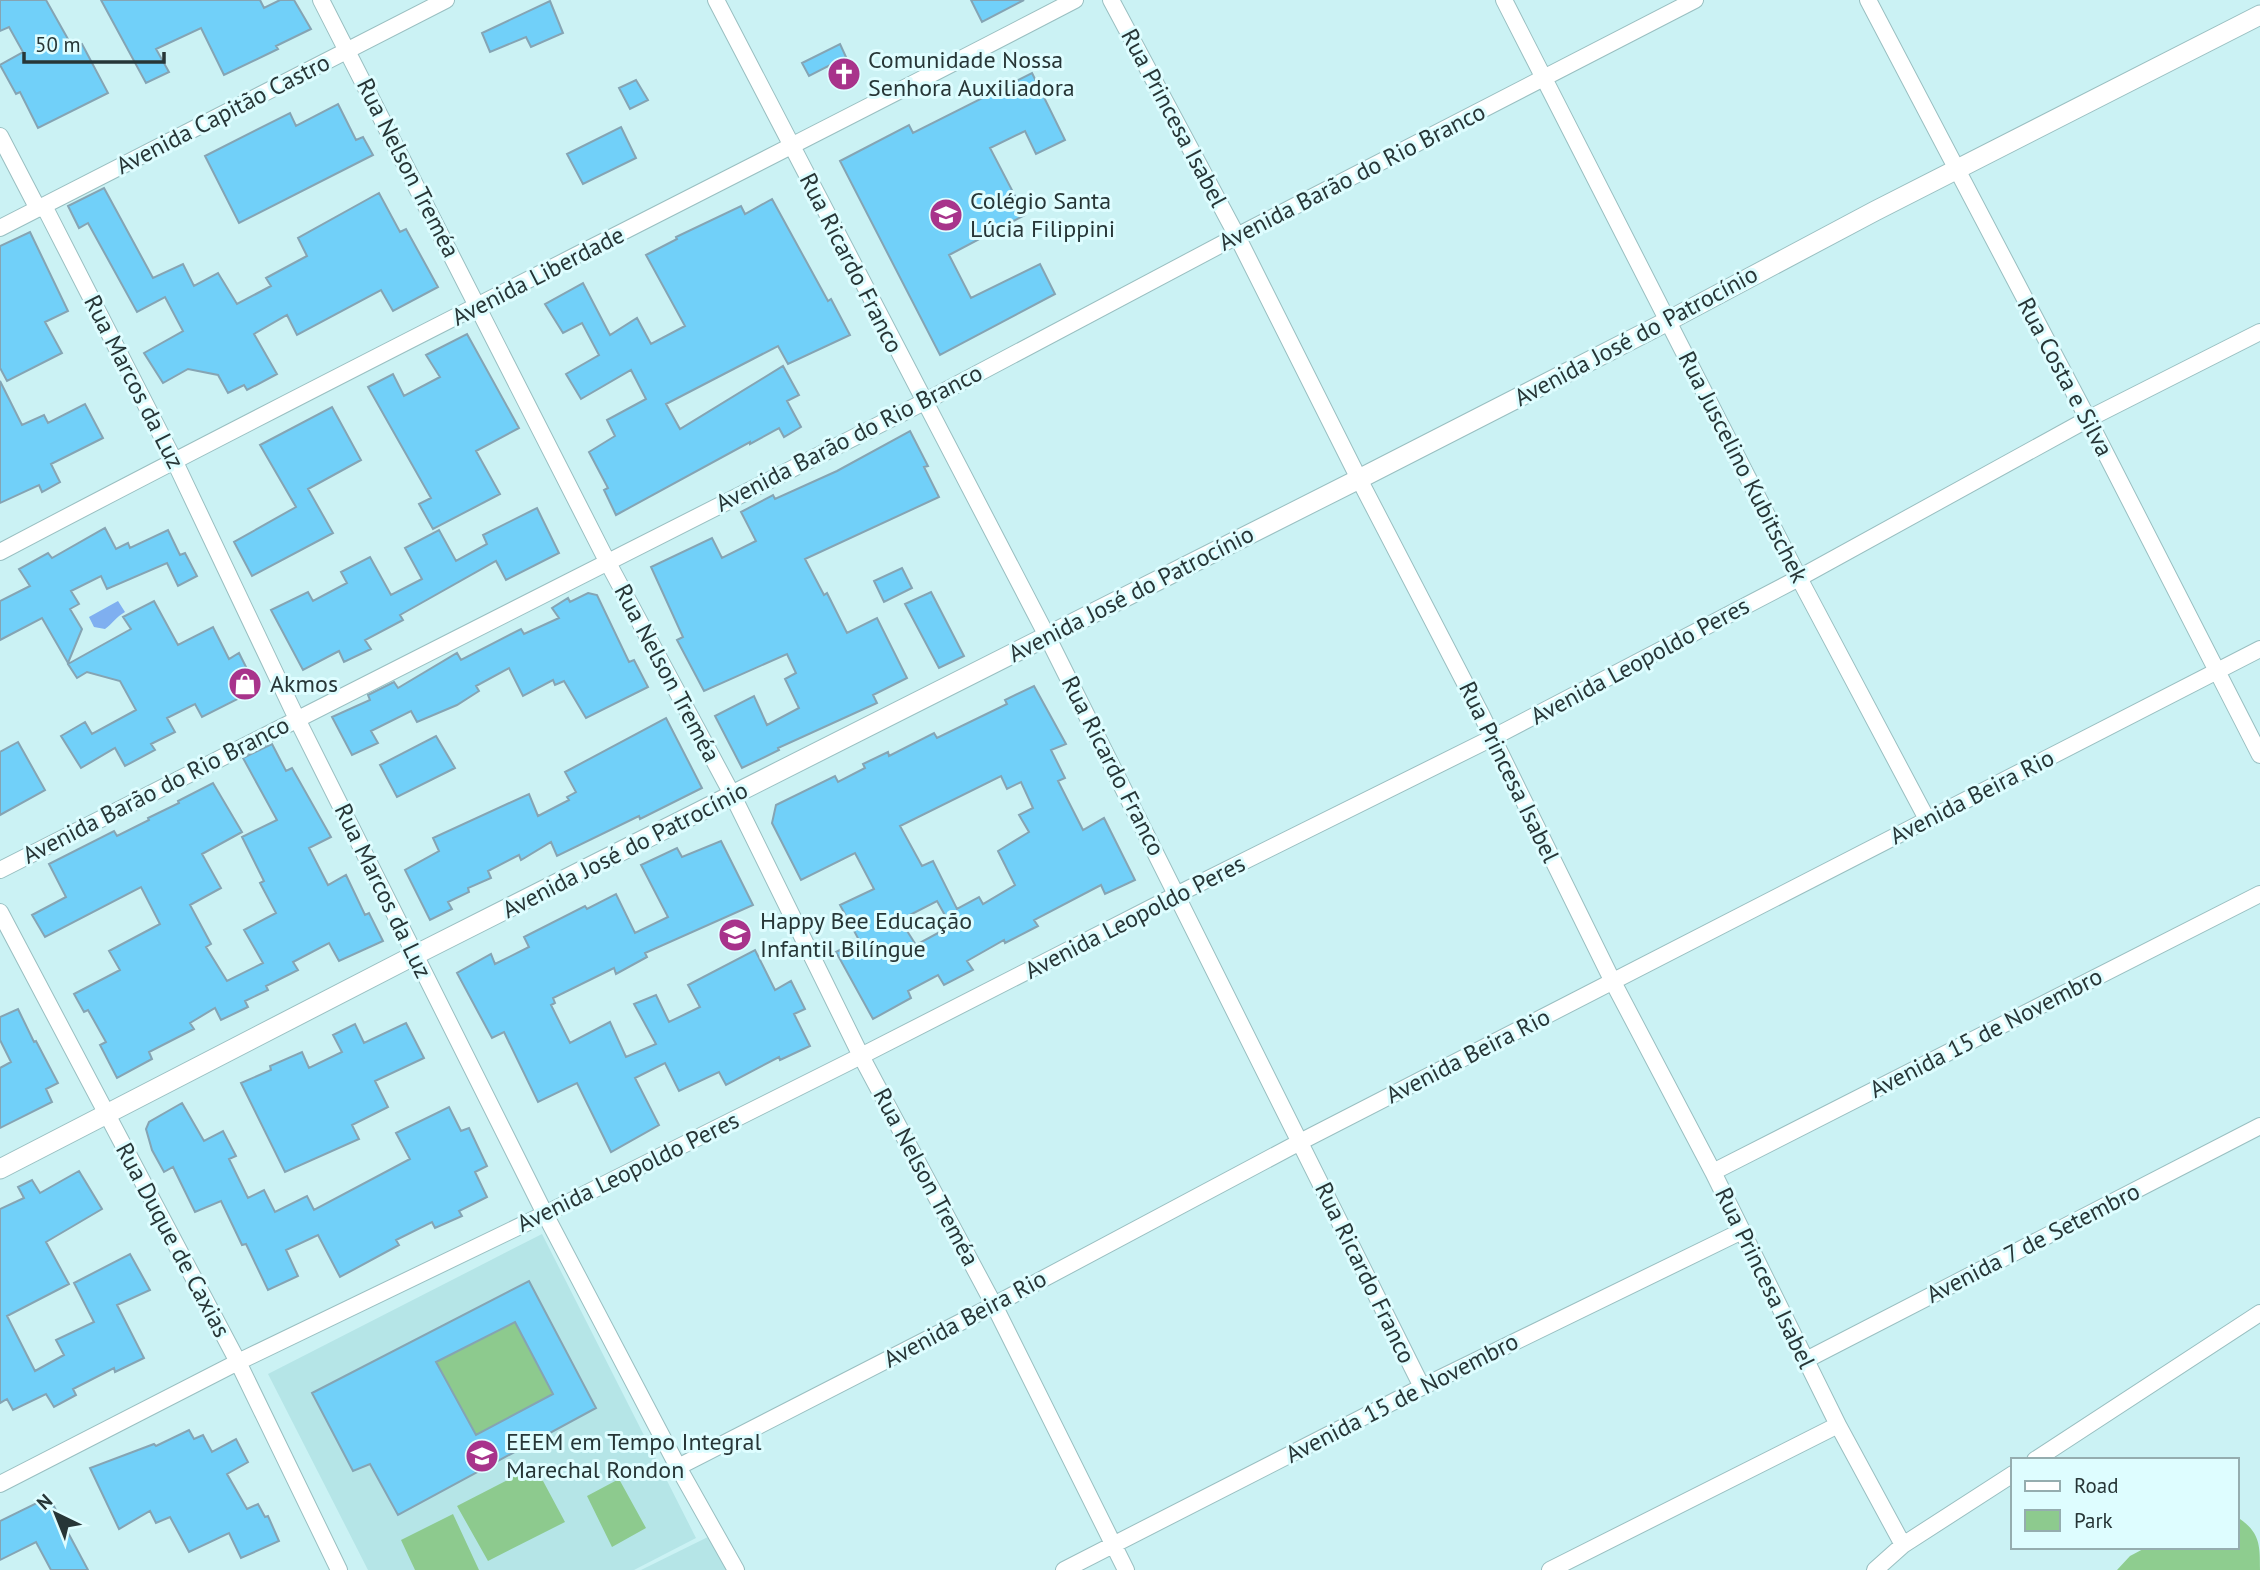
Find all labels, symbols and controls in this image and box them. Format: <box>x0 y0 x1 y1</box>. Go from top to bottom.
scale bar <box>24 21 164 65</box>
street label: Rua Princesa Isabel <box>1114 23 1235 212</box>
text: 50 m <box>35 31 81 58</box>
place label: Comunidade Nossa Senhora Auxiliadora <box>868 44 1075 103</box>
street label: Avenida Capitão Castro <box>111 46 335 181</box>
church icon: Comunidade Nossa Senhora Auxiliadora <box>825 55 863 93</box>
street label: Rua Nelson Treméa <box>350 73 467 263</box>
street label: Avenida Barão do Rio Branco <box>1213 96 1490 257</box>
street label: Rua Ricardo Franco <box>793 168 910 358</box>
place label: Colégio Santa Lúcia Filippini <box>970 185 1115 244</box>
school or university icon: Colégio Santa Lúcia Filippini <box>927 196 965 234</box>
street label: Avenida Liberdade <box>446 219 629 332</box>
street label: Avenida José do Patrocínio <box>1509 258 1763 413</box>
street label: Rua Marcos da Luz <box>77 290 192 474</box>
street label: Rua Costa e Silva <box>2010 292 2120 462</box>
street label: Rua Juscelino Kubitschek <box>1672 346 1816 588</box>
street label: Avenida Barão do Rio Branco <box>710 357 987 518</box>
street label: Avenida José do Patrocínio <box>1003 518 1259 669</box>
street label: Rua Nelson Treméa <box>607 578 727 767</box>
street label: Avenida Leopoldo Peres <box>1525 590 1755 731</box>
shop icon: Akmos <box>226 665 264 703</box>
place label: Akmos <box>270 668 338 699</box>
street label: Rua Ricardo Franco <box>1055 671 1172 861</box>
street label: Rua Princesa Isabel <box>1452 676 1567 867</box>
street label: Avenida Barão do Rio Branco <box>17 709 294 870</box>
street label: Avenida Beira Rio <box>1884 742 2059 851</box>
street label: Avenida José do Patrocínio <box>497 774 753 925</box>
street label: Rua Marcos da Luz <box>328 798 439 983</box>
street label: Avenida Leopoldo Peres <box>1019 847 1250 986</box>
place label: Happy Bee Educação Infantil Bilíngue <box>760 905 972 964</box>
school or university icon: Happy Bee Educação Infantil Bilíngue <box>716 916 754 954</box>
street label: Avenida 15 de Novembro <box>1864 960 2107 1105</box>
street label: Avenida Beira Rio <box>1380 1001 1555 1110</box>
street label: Rua Nelson Treméa <box>866 1082 986 1271</box>
street label: Avenida Leopoldo Peres <box>512 1104 744 1239</box>
street label: Rua Duque de Caxias <box>109 1137 238 1342</box>
street label: Avenida 7 de Setembro <box>1921 1175 2145 1310</box>
street label: Rua Ricardo Franco <box>1308 1177 1423 1368</box>
street label: Rua Princesa Isabel <box>1708 1182 1823 1373</box>
street label: Avenida Beira Rio <box>878 1263 1052 1375</box>
street label: Avenida 15 de Novembro <box>1280 1325 1523 1470</box>
place label: EEEM em Tempo Integral Marechal Rondon <box>506 1426 761 1485</box>
school or university icon: EEEM em Tempo Integral Marechal Rondon <box>463 1437 501 1475</box>
legend <box>2011 1458 2239 1549</box>
text: Road <box>2074 1472 2118 1499</box>
north arrow <box>21 1479 91 1549</box>
text: N <box>32 1489 57 1515</box>
text: Park <box>2074 1507 2113 1534</box>

